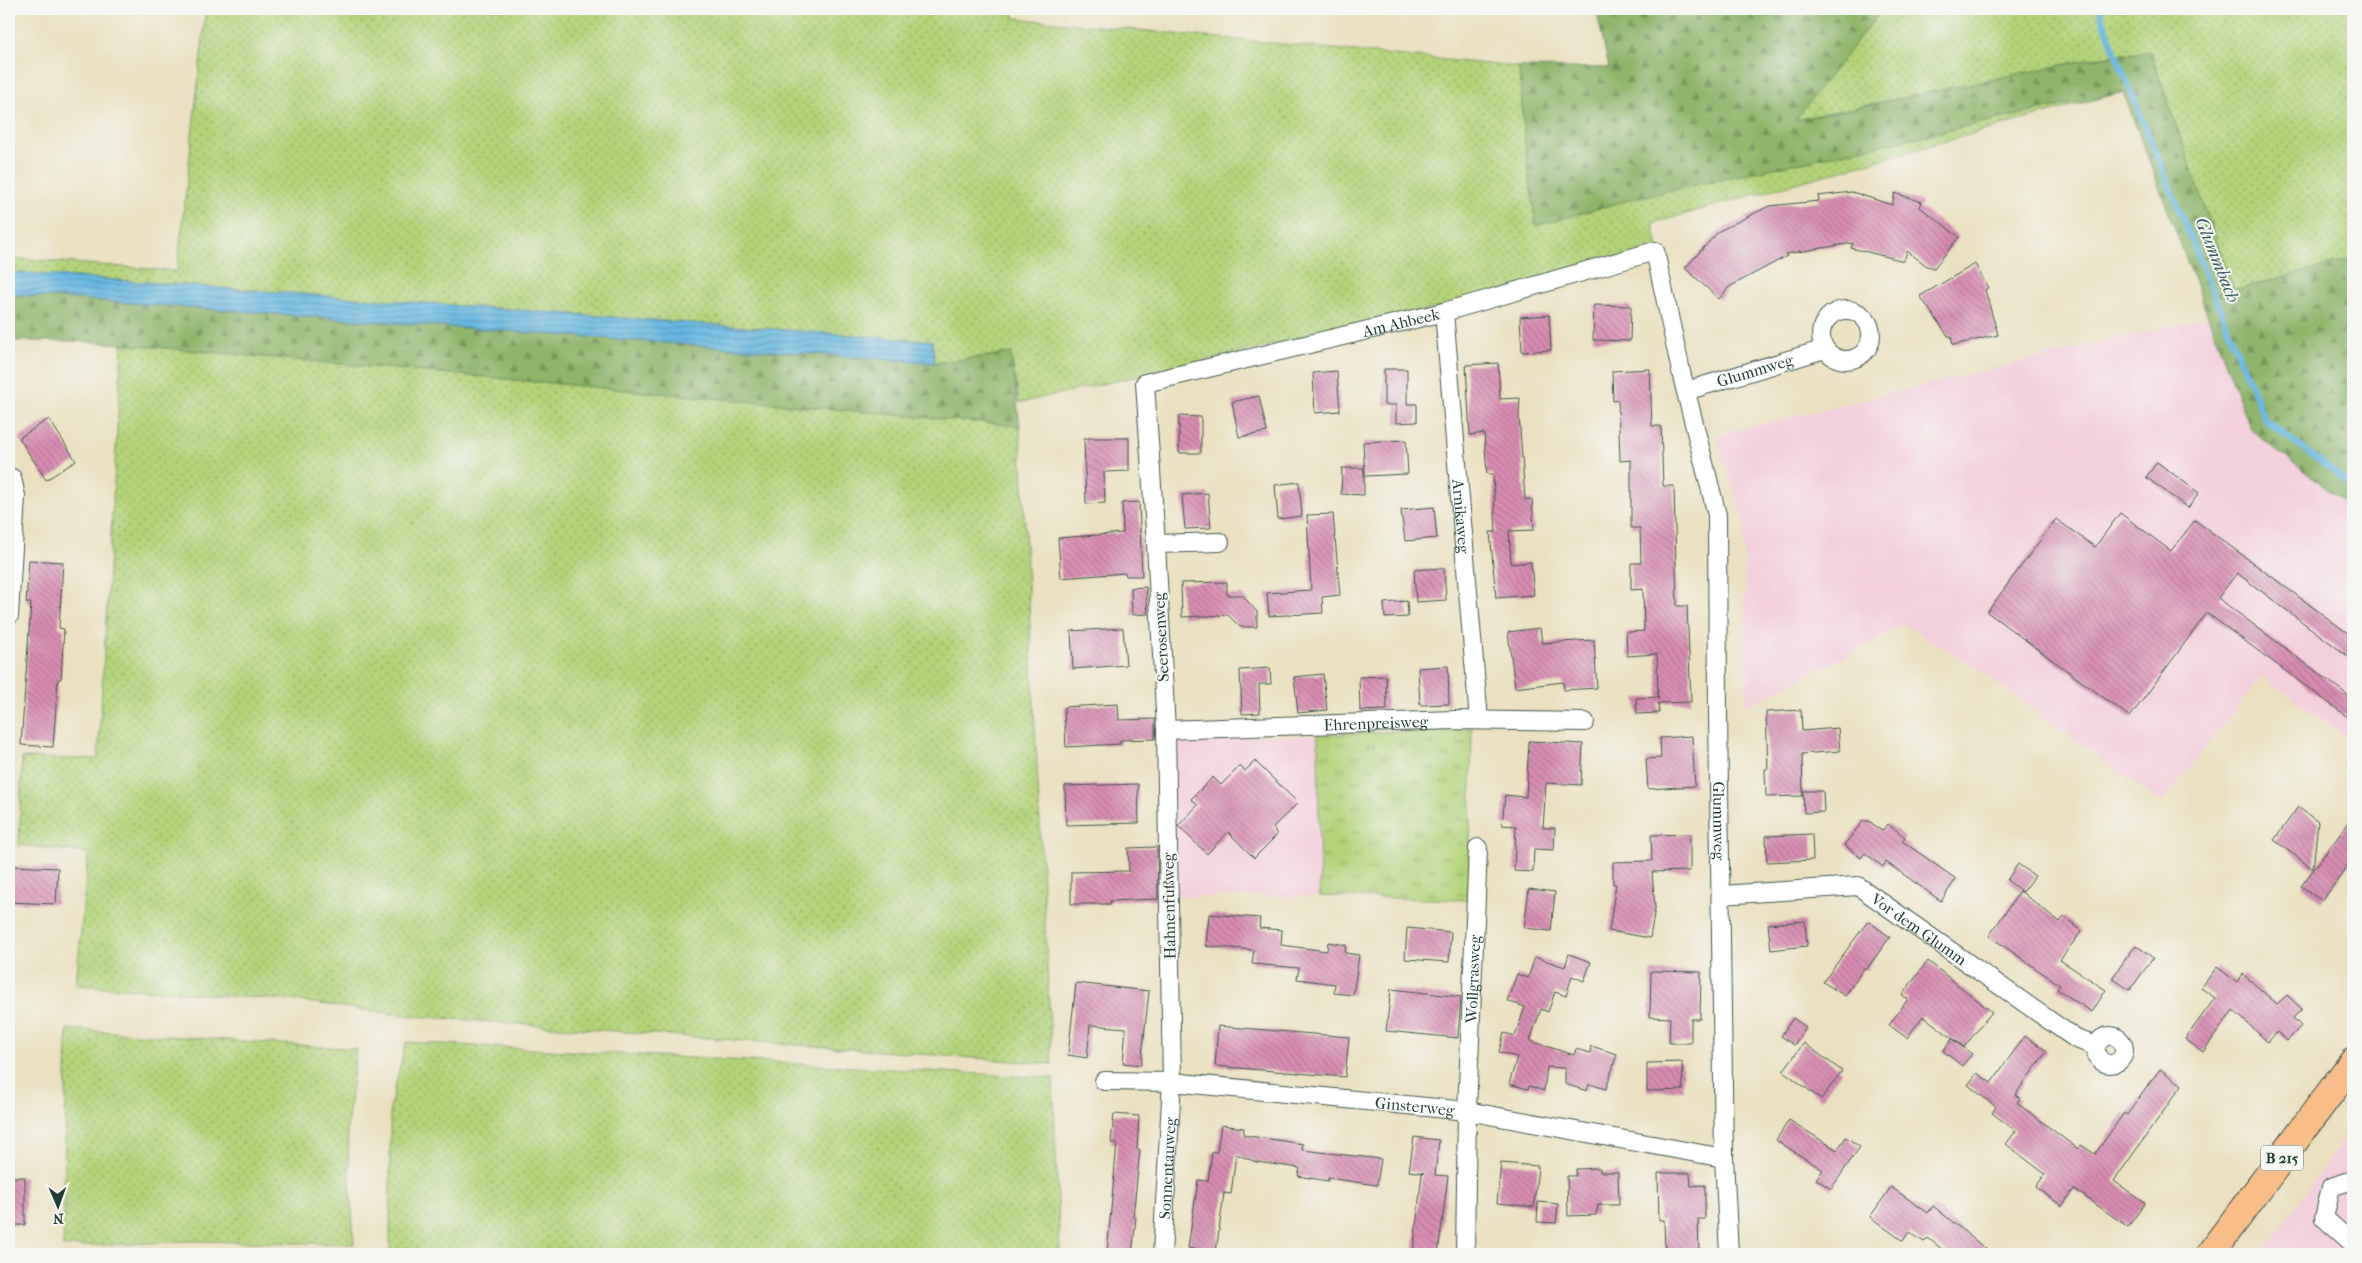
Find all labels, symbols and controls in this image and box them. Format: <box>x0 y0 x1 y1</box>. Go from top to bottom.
water label: Glummbach <box>2190 214 2244 306</box>
street label: Am Ahbeek <box>1359 304 1442 341</box>
street label: Glummweg <box>1714 350 1796 391</box>
street label: Arnikaweg <box>1449 477 1474 555</box>
street label: Seerosenweg <box>1149 591 1173 682</box>
street label: Ehrenpreisweg <box>1323 711 1429 734</box>
street label: Glummweg <box>1709 781 1729 861</box>
street label: Hahnenfußweg <box>1159 852 1179 959</box>
street label: Vor dem Glumm <box>1867 888 1971 969</box>
street label: Wollgrasweg <box>1461 934 1484 1025</box>
street label: Ginsterweg <box>1374 1093 1456 1119</box>
street label: Sonnentauweg <box>1155 1116 1179 1220</box>
road number: B 215 <box>2261 1146 2303 1170</box>
north arrow <box>32 1180 82 1230</box>
text: N <box>52 1210 64 1227</box>

